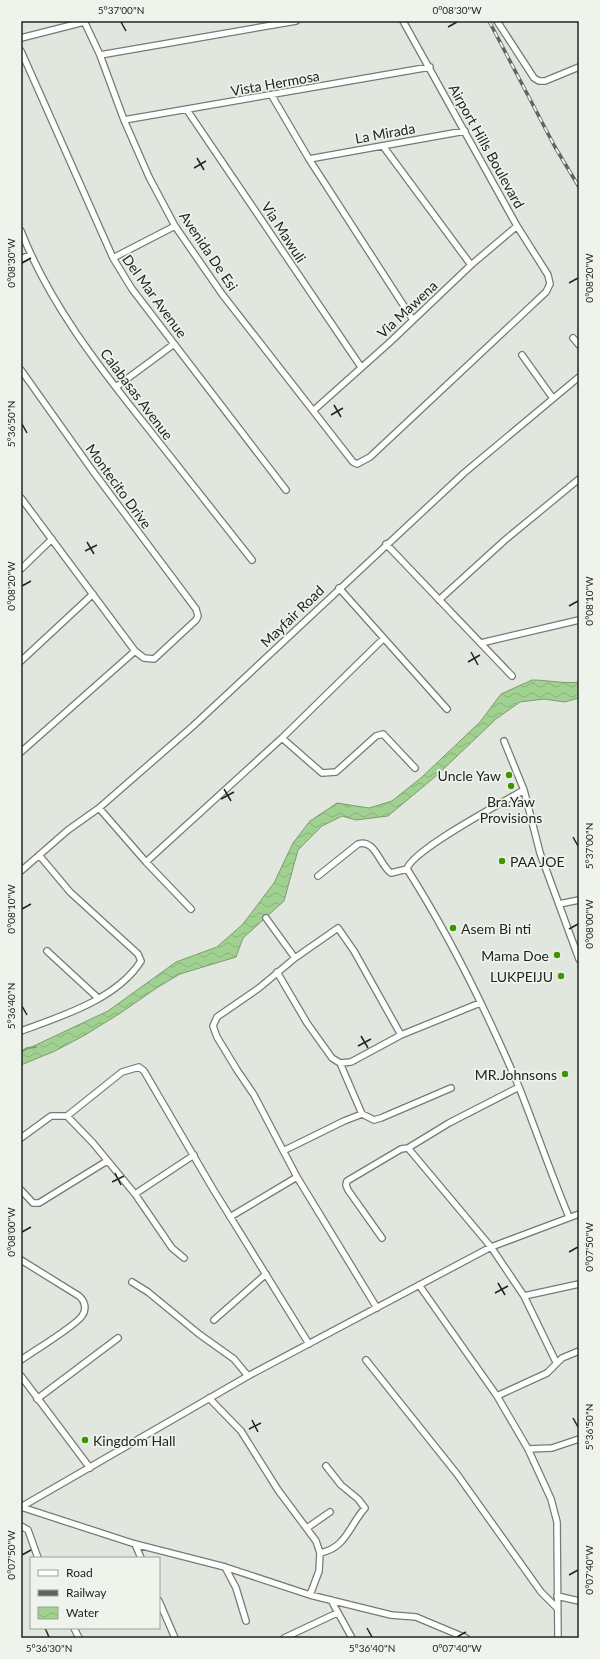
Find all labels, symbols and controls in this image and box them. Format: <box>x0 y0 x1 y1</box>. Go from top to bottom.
text: 5°37'00"N <box>98 4 144 16</box>
text: 0°08'30"W <box>432 4 482 16</box>
street label: Vista Hermosa <box>229 67 321 99</box>
street label: Airport Hills Boulevard <box>446 81 528 211</box>
street label: La Mirada <box>354 119 416 147</box>
street label: Via Mawuli <box>258 199 310 265</box>
street label: Avenida De Esi <box>176 208 242 294</box>
text: 0°08'30"W <box>5 238 17 288</box>
street label: Del Mar Avenue <box>119 251 191 341</box>
text: 0°08'20"W <box>583 253 595 303</box>
street label: Via Mawena <box>373 277 441 341</box>
street label: Calabasas Avenue <box>97 345 177 443</box>
text: 5°36'50"N <box>5 401 17 447</box>
street label: Montecito Drive <box>83 440 155 532</box>
text: 0°08'20"W <box>5 561 17 611</box>
text: 0°08'10"W <box>583 576 595 626</box>
street label: Mayfair Road <box>257 582 327 650</box>
place label: Uncle Yaw <box>438 767 501 784</box>
marker: Uncle Yaw <box>504 770 514 780</box>
marker: Bra.Yaw Provisions <box>506 781 516 791</box>
place label: Bra.Yaw Provisions <box>480 793 542 826</box>
text: 5°37'00"N <box>583 823 595 869</box>
place label: PAA JOE <box>510 853 565 870</box>
marker: PAA JOE <box>497 856 507 866</box>
text: 0°08'10"W <box>5 884 17 934</box>
text: 0°08'00"W <box>583 899 595 949</box>
place label: Asem Bi nti <box>461 920 531 937</box>
marker: Asem Bi nti <box>448 923 458 933</box>
place label: Mama Doe <box>481 947 549 964</box>
marker: Mama Doe <box>552 950 562 960</box>
place label: LUKPEIJU <box>490 968 553 985</box>
marker: LUKPEIJU <box>556 971 566 981</box>
text: 5°36'40"N <box>5 983 17 1029</box>
place label: MR.Johnsons <box>475 1066 557 1083</box>
marker: MR.Johnsons <box>560 1069 570 1079</box>
text: 0°08'00"W <box>5 1207 17 1257</box>
text: 0°07'50"W <box>583 1222 595 1272</box>
text: 5°36'50"N <box>583 1404 595 1450</box>
place label: Kingdom Hall <box>93 1432 176 1449</box>
marker: Kingdom Hall <box>80 1435 90 1445</box>
text: 0°07'50"W <box>5 1530 17 1580</box>
text: 0°07'40"W <box>583 1545 595 1595</box>
legend <box>30 1557 160 1629</box>
text: Road <box>66 1565 93 1580</box>
text: Railway <box>66 1585 107 1600</box>
text: Water <box>66 1605 99 1620</box>
text: 5°36'30"N <box>26 1642 72 1654</box>
text: 5°36'40"N <box>349 1642 395 1654</box>
text: 0°07'40"W <box>432 1642 482 1654</box>

